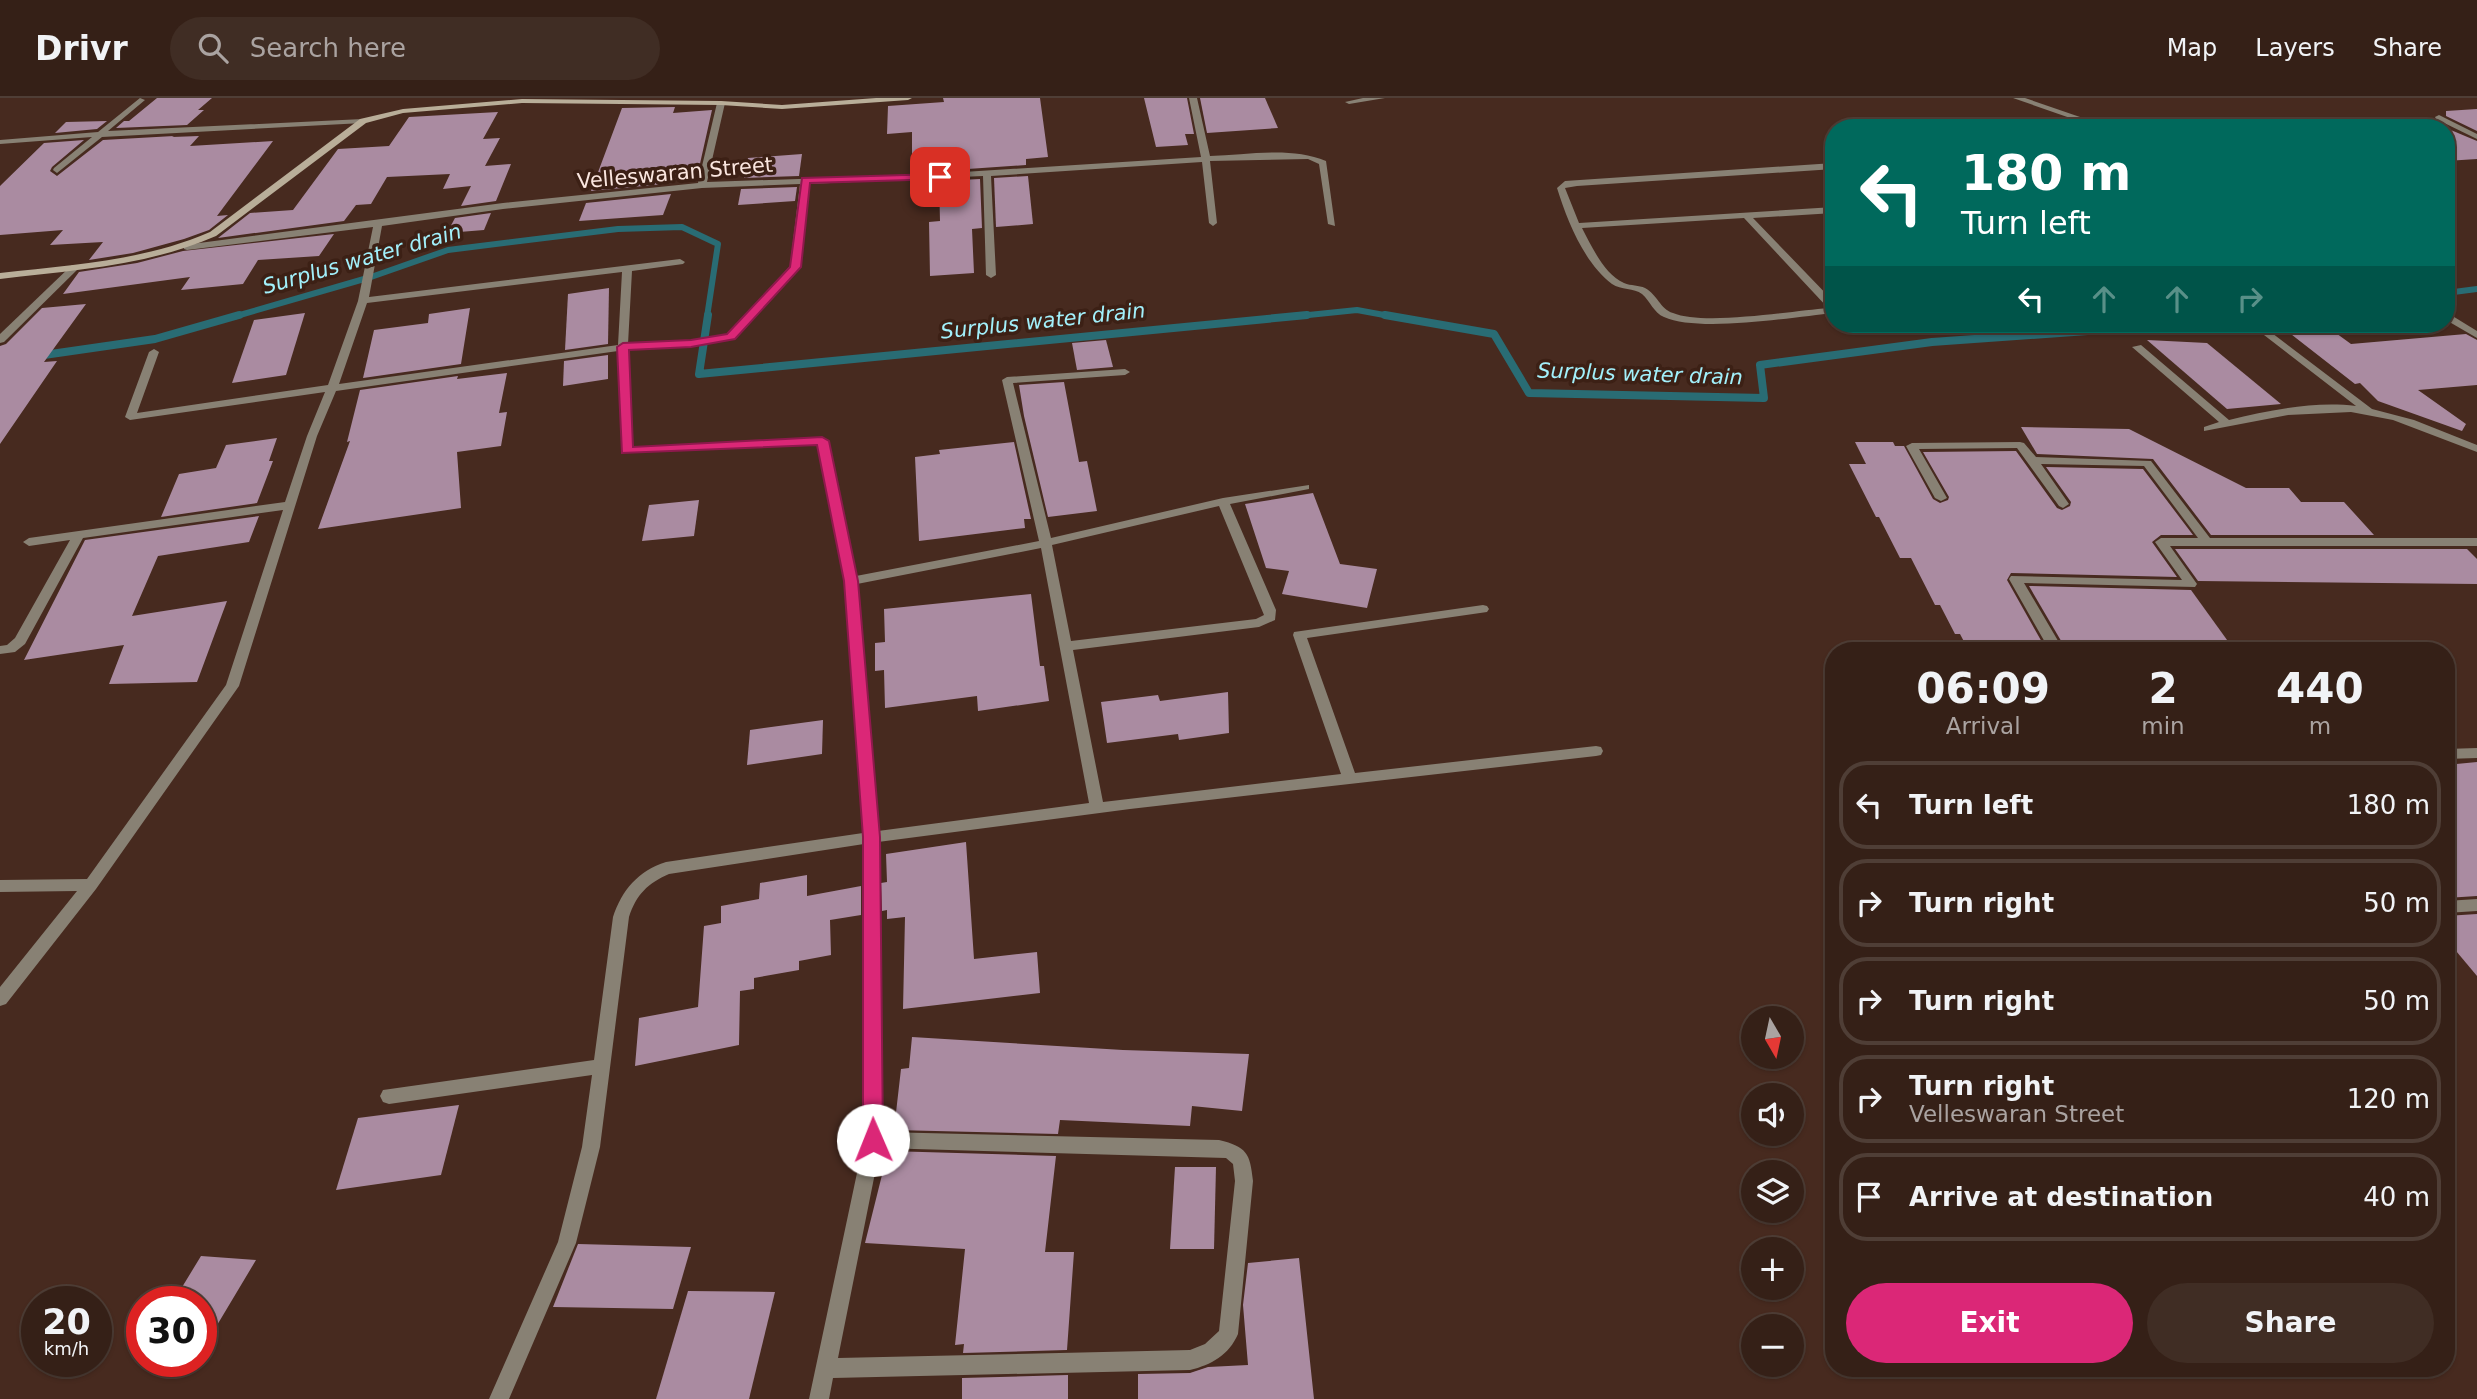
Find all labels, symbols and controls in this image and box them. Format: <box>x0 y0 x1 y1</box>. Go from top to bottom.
search box <box>170 17 660 80</box>
text: Drivr <box>35 29 128 68</box>
icon: search <box>194 29 232 67</box>
text: Search here <box>250 33 406 63</box>
text: Map <box>2167 34 2217 62</box>
text: Layers <box>2255 34 2335 62</box>
text: Share <box>2373 34 2442 62</box>
text: 180 m <box>1961 145 2131 202</box>
pin <box>910 147 970 207</box>
icon: left <box>1846 147 1937 238</box>
street label: Velleswaran Street <box>576 152 774 194</box>
icon: arrive <box>921 158 959 196</box>
text: Turn left <box>1961 204 2091 242</box>
water label: Surplus water drain <box>260 219 464 299</box>
icon: left <box>2012 280 2050 318</box>
icon: ahead <box>2085 280 2123 318</box>
icon: ahead <box>2158 280 2196 318</box>
icon: right <box>2231 280 2269 318</box>
water label: Surplus water drain <box>939 298 1147 344</box>
water label: Surplus water drain <box>1537 358 1743 390</box>
text: 06:09 <box>1916 664 2050 713</box>
text: 2 <box>2148 664 2178 713</box>
text: 440 <box>2276 664 2364 713</box>
text: Arrival <box>1946 713 2021 739</box>
text: min <box>2141 713 2185 739</box>
text: m <box>2309 713 2331 739</box>
icon: left <box>1850 786 1888 824</box>
text: Turn left <box>1909 790 2033 820</box>
text: 180 m <box>2347 790 2430 820</box>
icon: right <box>1850 884 1888 922</box>
text: Turn right <box>1909 888 2054 918</box>
text: 50 m <box>2363 888 2430 918</box>
icon: right <box>1850 982 1888 1020</box>
text: Turn right <box>1909 986 2054 1016</box>
text: 50 m <box>2363 986 2430 1016</box>
north arrow <box>1741 1006 1804 1069</box>
map controls <box>1741 1006 1804 1377</box>
text: Turn right <box>1909 1071 2054 1101</box>
icon: right <box>1850 1080 1888 1118</box>
button: sound <box>1741 1083 1804 1146</box>
text: 120 m <box>2347 1084 2430 1114</box>
text: Velleswaran Street <box>1909 1101 2124 1127</box>
position arrow <box>836 1103 910 1177</box>
button: layers <box>1741 1160 1804 1223</box>
icon: arrive <box>1850 1178 1888 1216</box>
text: Arrive at destination <box>1909 1182 2213 1212</box>
text: 40 m <box>2363 1182 2430 1212</box>
button: + <box>1741 1237 1804 1300</box>
button: Exit <box>1846 1283 2133 1363</box>
button: Share <box>2147 1283 2434 1363</box>
speed limit sign: 30 <box>126 1286 217 1377</box>
text: 20 <box>42 1302 91 1342</box>
button: − <box>1741 1314 1804 1377</box>
text: km/h <box>44 1338 89 1359</box>

